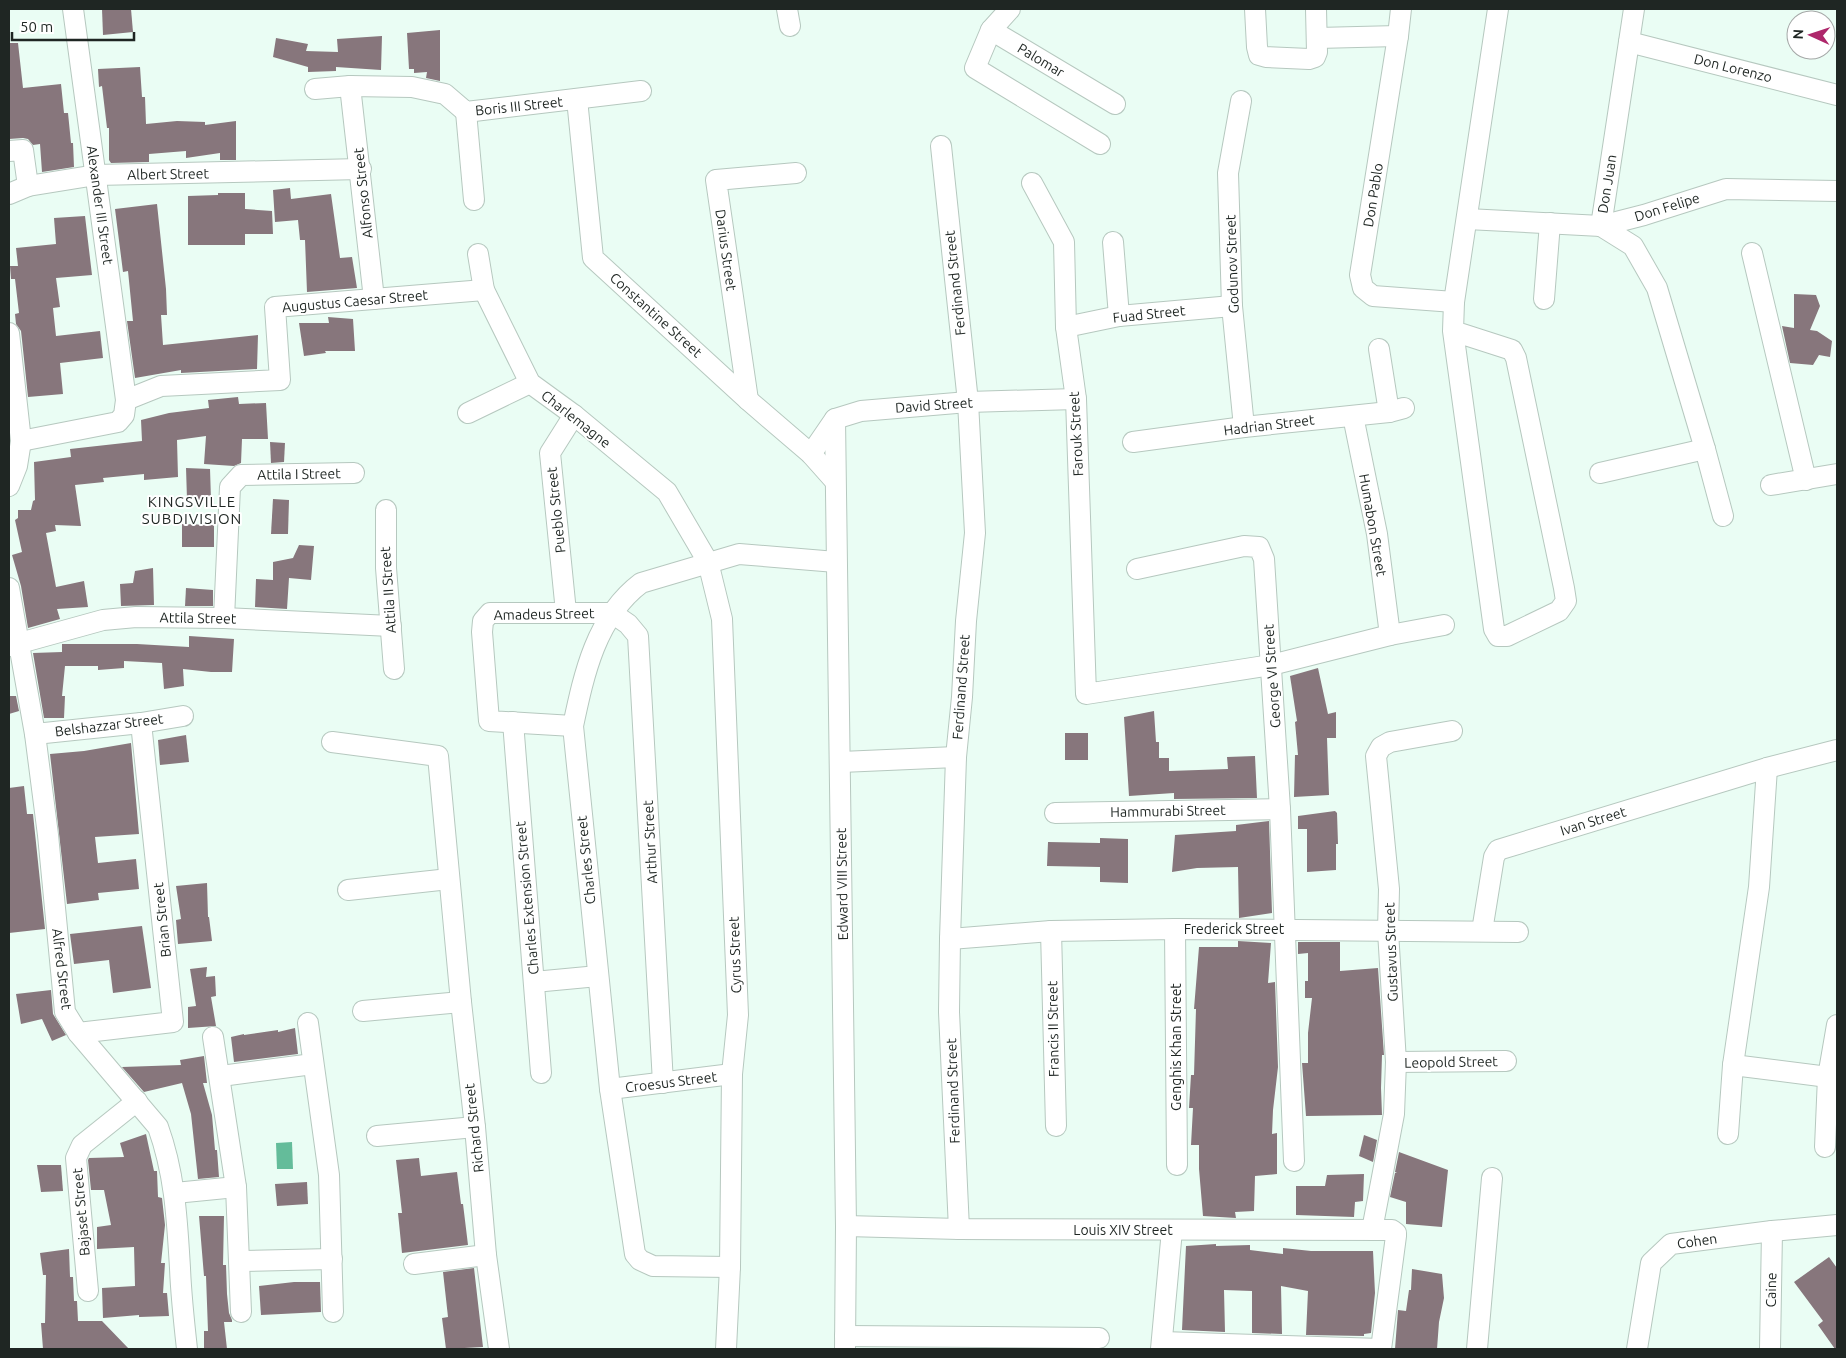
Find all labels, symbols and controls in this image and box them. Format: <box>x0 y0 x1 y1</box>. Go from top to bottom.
scale bar <box>12 10 135 42</box>
north arrow <box>1786 10 1836 60</box>
text: 50 m <box>20 18 53 35</box>
text: N <box>1790 29 1806 40</box>
street label: Palomar <box>1015 40 1068 81</box>
street label: Don Lorenzo <box>1692 51 1774 85</box>
street label: Boris III Street <box>474 93 564 119</box>
street label: Alexander III Street <box>84 144 116 266</box>
street label: Alfonso Street <box>350 147 376 239</box>
street label: Don Juan <box>1594 153 1620 215</box>
street label: Don Pablo <box>1360 162 1386 228</box>
street label: Albert Street <box>127 165 210 183</box>
street label: Don Felipe <box>1632 190 1702 224</box>
street label: Darius Street <box>712 208 740 292</box>
street label: Godunov Street <box>1222 214 1242 314</box>
street label: Ferdinand Street <box>941 229 968 336</box>
street label: Constantine Street <box>607 269 706 361</box>
street label: Augustus Caesar Street <box>281 287 429 315</box>
street label: Fuad Street <box>1112 302 1187 326</box>
street label: Charlemagne <box>538 387 614 451</box>
street label: Farouk Street <box>1066 391 1086 477</box>
street label: David Street <box>895 394 974 416</box>
street label: Hadrian Street <box>1223 411 1316 439</box>
street label: Attila I Street <box>257 465 341 483</box>
street label: Pueblo Street <box>543 466 568 554</box>
street label: Humabon Street <box>1356 473 1390 578</box>
district label: KINGSVILLE SUBDIVISION <box>142 493 242 527</box>
street label: Attila II Street <box>377 546 399 634</box>
street label: Amadeus Street <box>494 605 595 623</box>
street label: Attila Street <box>160 609 237 627</box>
street label: George VI Street <box>1260 623 1284 729</box>
street label: Ferdinand Street <box>949 633 973 740</box>
street label: Belshazzar Street <box>54 710 165 740</box>
street label: Arthur Street <box>640 799 660 884</box>
street label: Hammurabi Street <box>1110 802 1226 820</box>
street label: Ivan Street <box>1558 803 1628 839</box>
street label: Charles Street <box>573 814 599 905</box>
street label: Charles Extension Street <box>512 820 542 975</box>
street label: Edward VIII Street <box>833 827 851 940</box>
street label: Brian Street <box>150 881 174 958</box>
street label: Gustavus Street <box>1381 902 1401 1002</box>
street label: Cyrus Street <box>726 916 744 994</box>
street label: Frederick Street <box>1184 921 1285 937</box>
street label: Alfred Street <box>49 928 75 1011</box>
street label: Francis II Street <box>1044 980 1062 1077</box>
street label: Genghis Khan Street <box>1168 983 1184 1111</box>
street label: Ferdinand Street <box>943 1037 963 1144</box>
street label: Leopold Street <box>1404 1053 1498 1071</box>
street label: Croesus Street <box>624 1068 718 1096</box>
street label: Richard Street <box>461 1082 487 1173</box>
street label: Bajaset Street <box>69 1167 93 1257</box>
street label: Louis XIV Street <box>1073 1222 1173 1238</box>
street label: Cohen <box>1676 1230 1718 1252</box>
street label: Caine <box>1763 1272 1779 1308</box>

